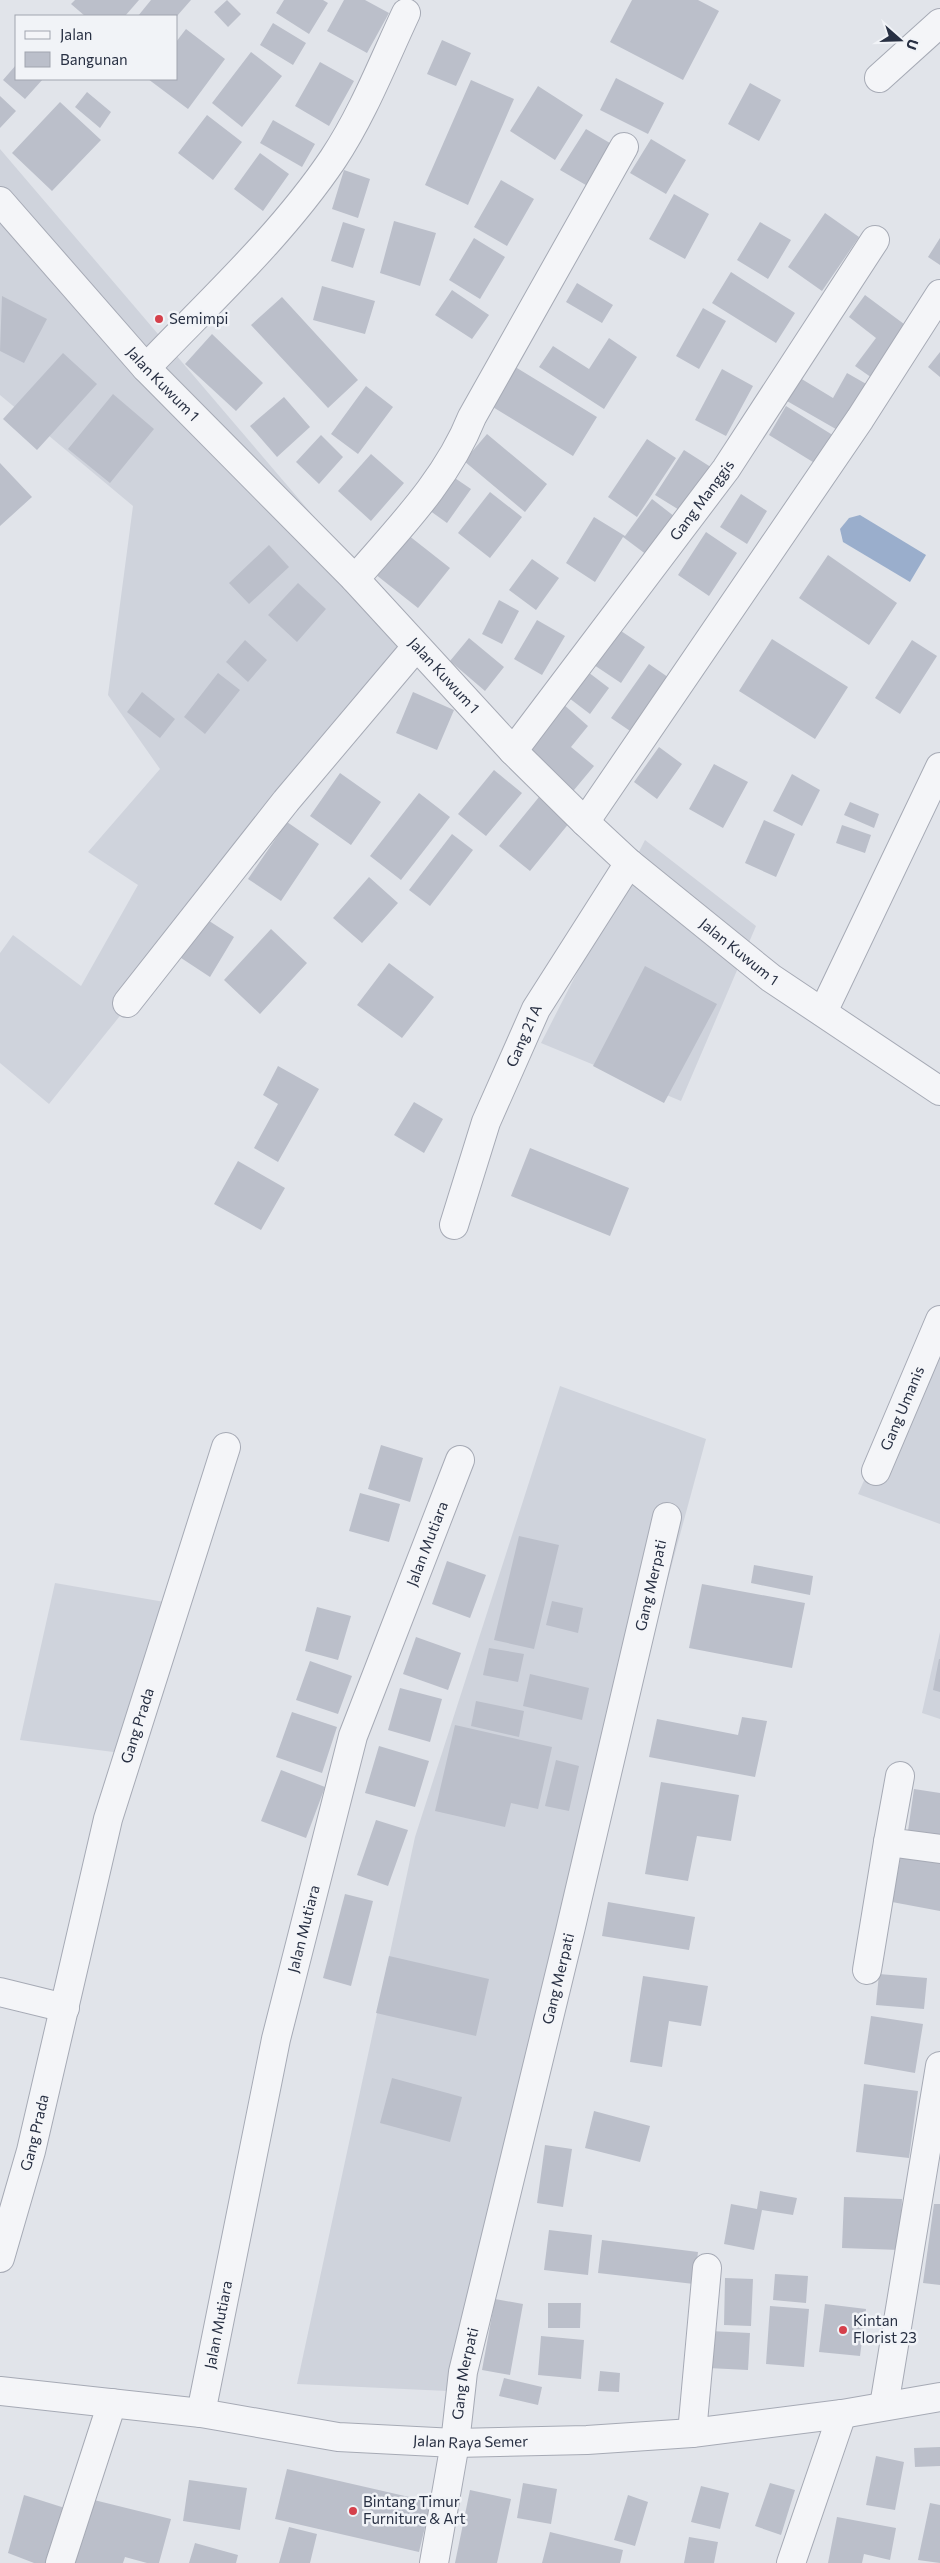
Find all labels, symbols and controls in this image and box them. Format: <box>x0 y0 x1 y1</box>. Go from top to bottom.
legend <box>15 15 178 80</box>
north arrow <box>875 15 925 65</box>
text: Jalan <box>60 25 92 43</box>
text: U <box>903 37 922 52</box>
text: Bangunan <box>60 50 128 68</box>
place label: Semimpi <box>169 309 228 327</box>
marker: Semimpi <box>153 313 165 325</box>
street label: Jalan Kuwum 1 <box>123 343 203 424</box>
street label: Gang Manggis <box>665 456 738 544</box>
street label: Jalan Kuwum 1 <box>405 633 484 717</box>
street label: Jalan Kuwum 1 <box>696 914 782 988</box>
street label: Gang 21 A <box>502 1001 545 1070</box>
street label: Gang Umanis <box>876 1363 927 1453</box>
street label: Jalan Mutiara <box>402 1499 451 1589</box>
street label: Gang Merpati <box>631 1538 669 1633</box>
street label: Gang Prada <box>116 1686 157 1765</box>
street label: Jalan Mutiara <box>283 1883 323 1974</box>
street label: Gang Merpati <box>538 1931 577 2026</box>
street label: Gang Prada <box>16 2093 52 2173</box>
street label: Jalan Mutiara <box>200 2279 235 2370</box>
place label: Kintan Florist 23 <box>853 2311 917 2346</box>
marker: Kintan Florist 23 <box>837 2324 849 2336</box>
street label: Gang Merpati <box>448 2325 481 2421</box>
street label: Jalan Raya Semer <box>413 2431 528 2451</box>
place label: Bintang Timur Furniture & Art <box>363 2492 466 2527</box>
marker: Bintang Timur Furniture & Art <box>347 2505 359 2517</box>

